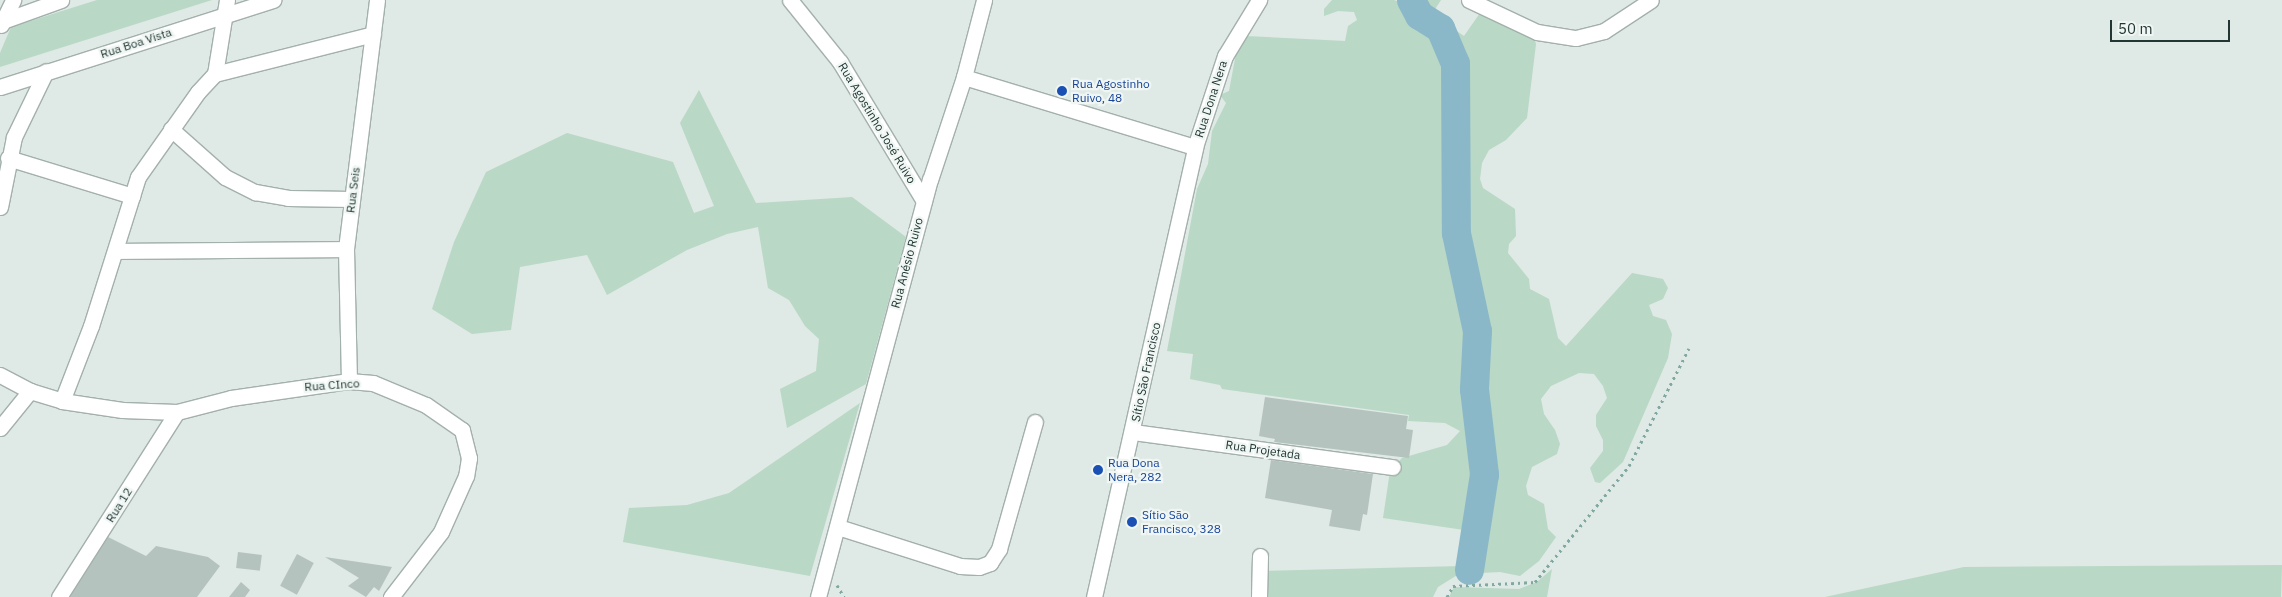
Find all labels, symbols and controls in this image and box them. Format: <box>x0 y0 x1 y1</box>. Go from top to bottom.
scale bar <box>2112 10 2232 42</box>
text: 50 m <box>2118 19 2153 38</box>
street label: Rua Boa Vista <box>98 25 174 61</box>
street label: Rua Dona Nera <box>1192 59 1230 139</box>
street label: Rua Agostinho José Ruivo <box>835 60 919 186</box>
place label: Rua Agostinho Ruivo, 48 <box>1072 77 1150 105</box>
marker: Rua Agostinho Ruivo, 48 <box>1056 85 1068 97</box>
street label: Rua Seis <box>343 166 363 214</box>
street label: Rua Anésio Ruivo <box>888 216 926 310</box>
street label: Sítio São Francisco <box>1128 321 1164 423</box>
street label: Rua CInco <box>304 376 360 394</box>
street label: Rua Projetada <box>1225 438 1301 462</box>
place label: Rua Dona Nera, 282 <box>1108 456 1162 484</box>
marker: Rua Dona Nera, 282 <box>1092 464 1104 476</box>
street label: Rua 12 <box>103 485 135 525</box>
place label: Sítio São Francisco, 328 <box>1142 508 1221 536</box>
marker: Sítio São Francisco, 328 <box>1126 516 1138 528</box>

